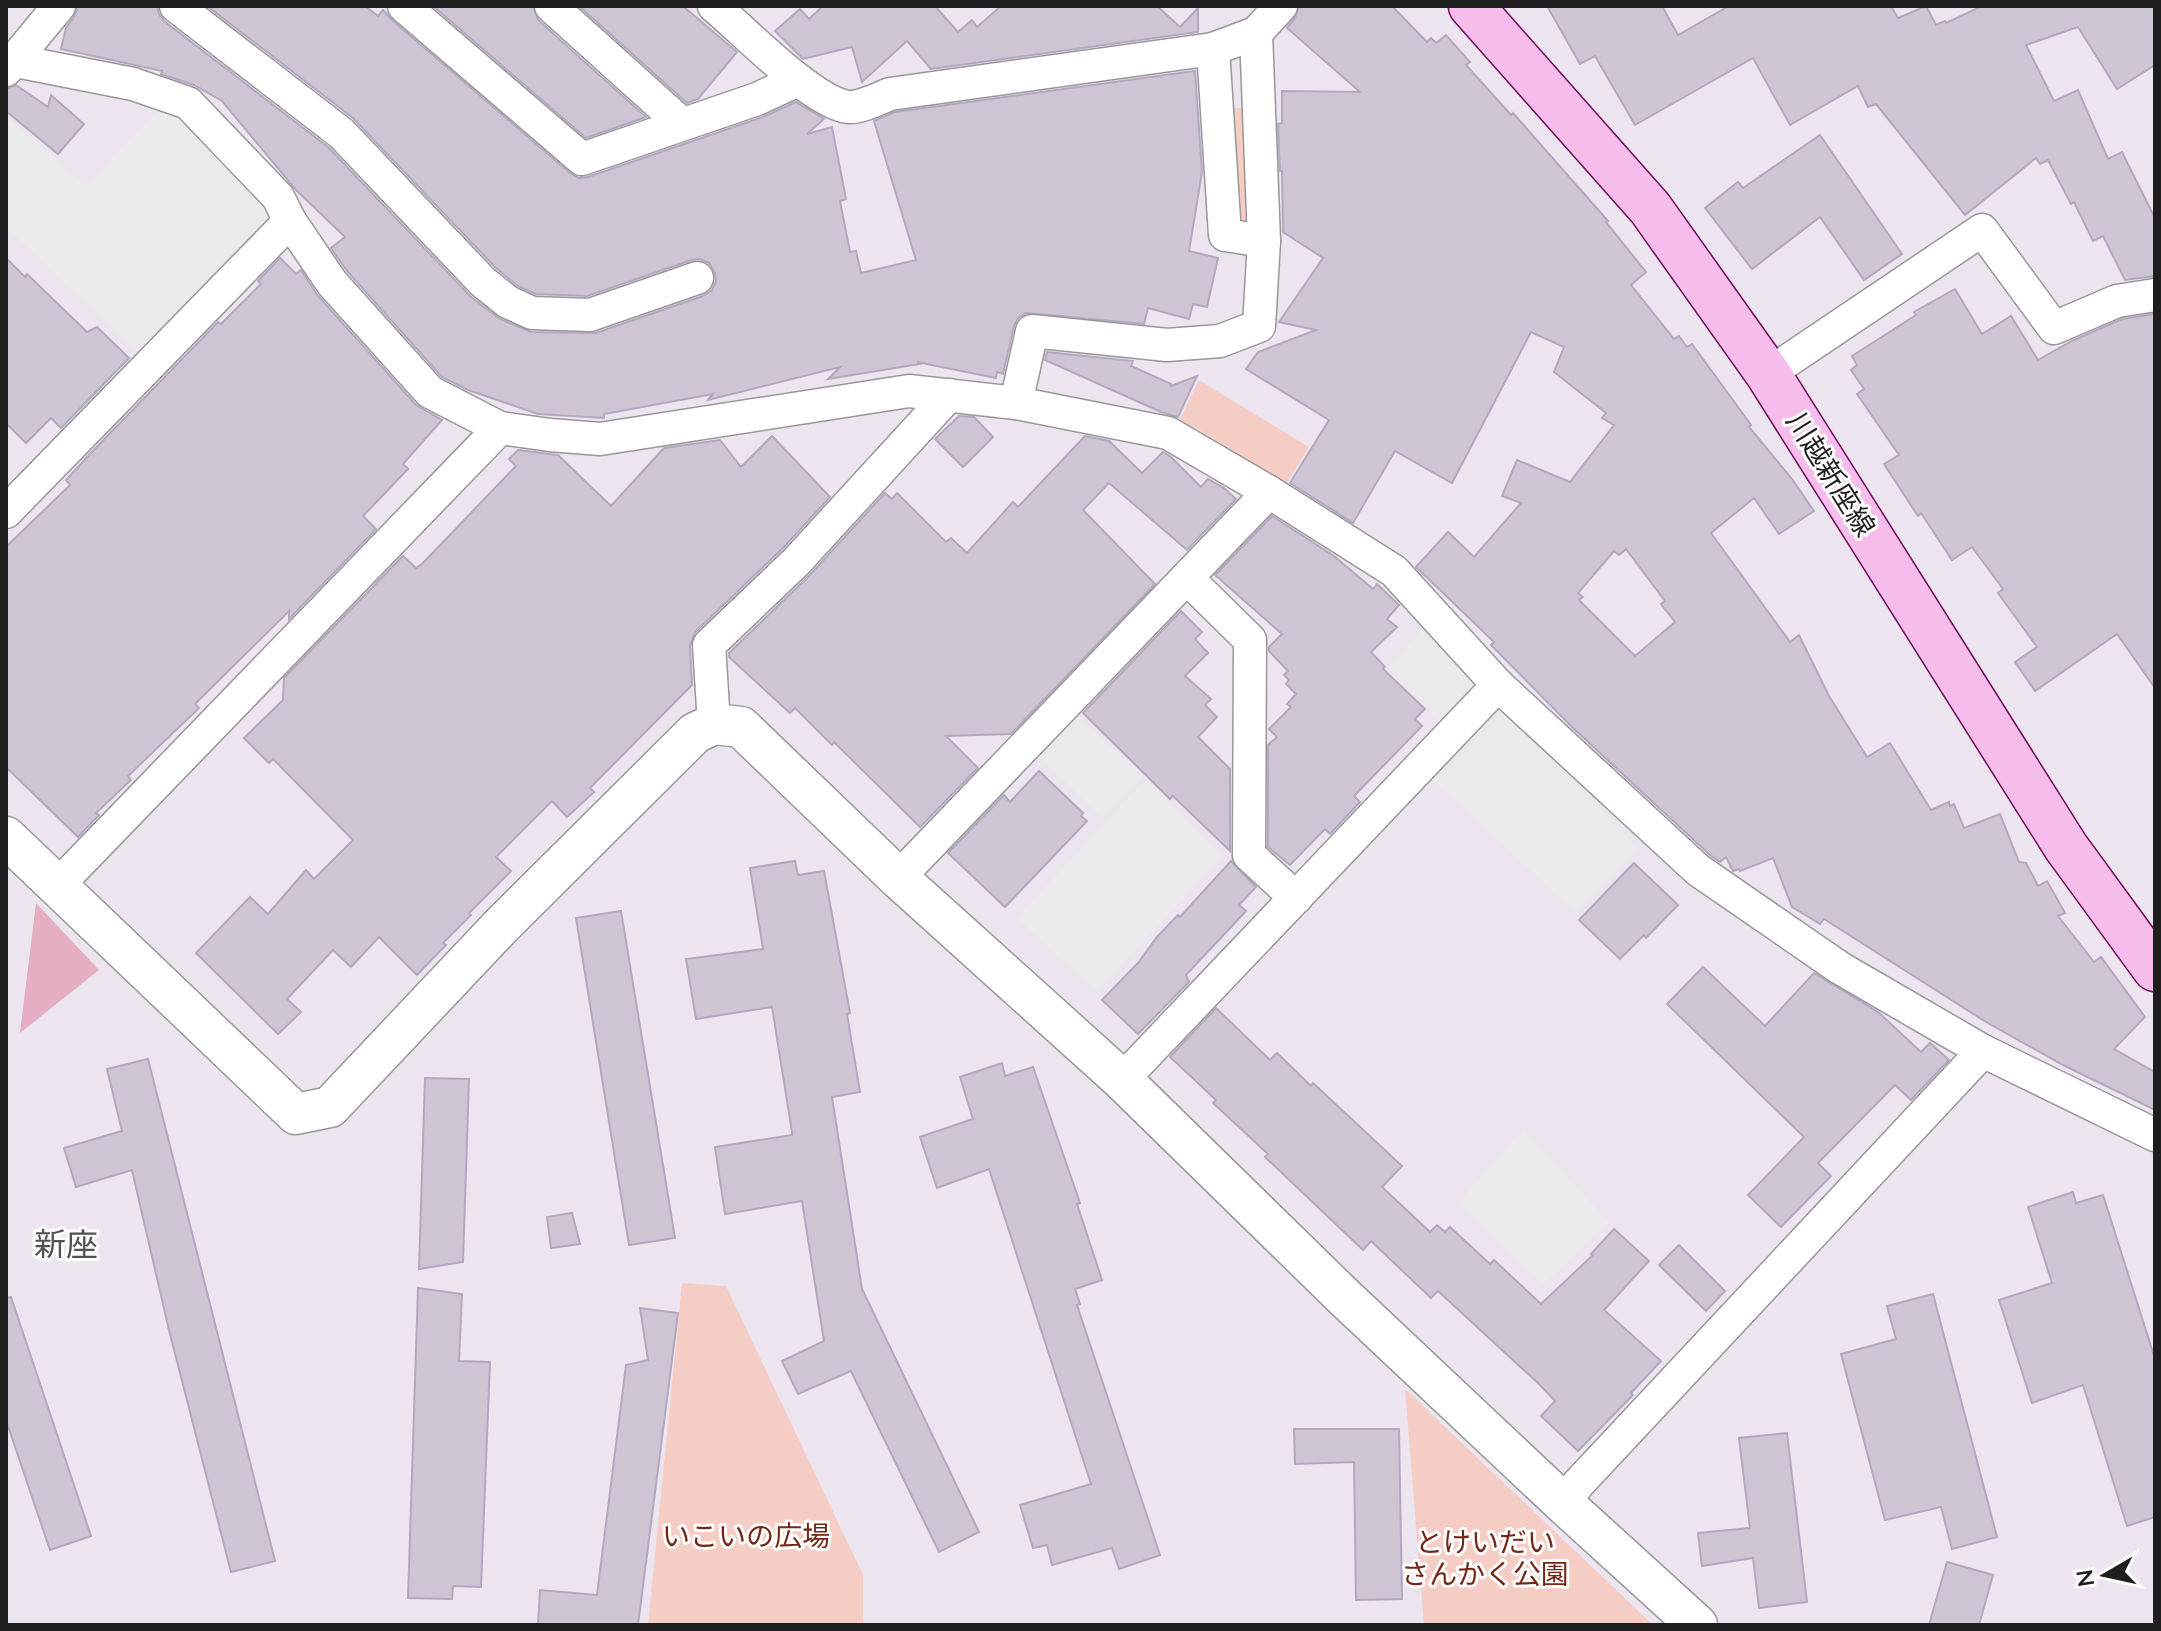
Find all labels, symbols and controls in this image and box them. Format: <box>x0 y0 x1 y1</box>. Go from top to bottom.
street label: 川越新座線 <box>1780 405 1883 542</box>
district label: 新座 <box>34 1224 98 1263</box>
park label: いこいの広場 <box>662 1518 830 1552</box>
park label: とけいだい さんかく公園 <box>1401 1524 1569 1590</box>
north arrow <box>2065 1535 2145 1615</box>
text: N <box>2070 1568 2099 1589</box>

